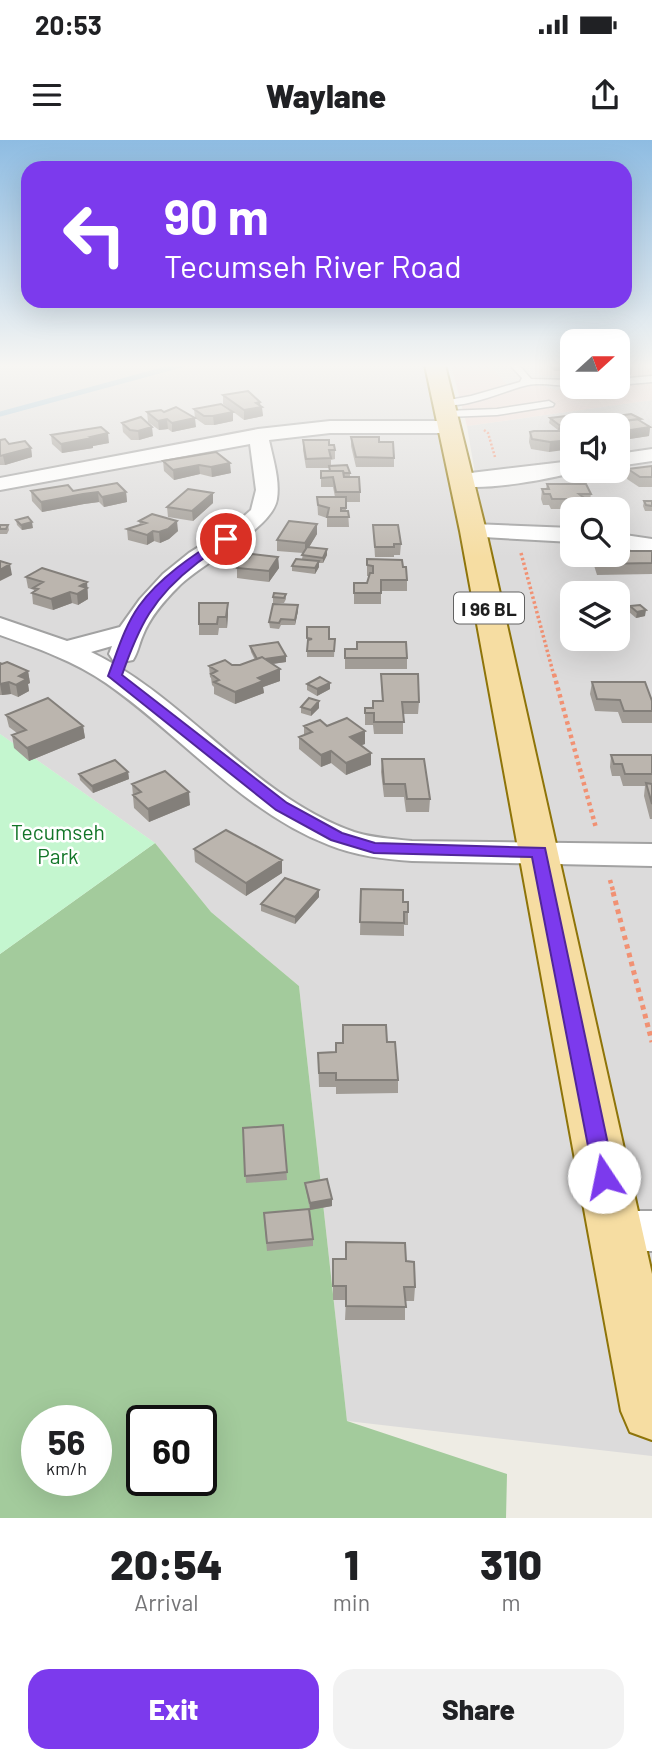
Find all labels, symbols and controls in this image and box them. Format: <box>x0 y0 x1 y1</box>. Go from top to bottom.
text: 20:53 <box>35 9 102 40</box>
icon: menu <box>28 76 66 114</box>
text: Waylane <box>266 76 386 114</box>
icon: share <box>586 76 624 114</box>
text: 90 m <box>164 186 269 245</box>
icon: left <box>49 189 140 280</box>
text: Tecumseh River Road <box>164 246 462 284</box>
north arrow <box>560 329 630 399</box>
map controls <box>560 329 630 651</box>
button: sound <box>560 413 630 483</box>
button: search <box>560 497 630 567</box>
pin <box>196 509 256 569</box>
icon: arrive <box>207 520 245 558</box>
button: layers <box>560 581 630 651</box>
road number: I 96 BL <box>454 593 524 624</box>
park label: Tecumseh Park <box>11 819 105 868</box>
position arrow <box>567 1140 641 1214</box>
speed limit sign: 60 <box>126 1405 217 1496</box>
text: 56 <box>48 1420 85 1462</box>
text: km/h <box>46 1457 87 1479</box>
text: 20:54 <box>110 1538 223 1588</box>
text: 1 <box>344 1538 359 1588</box>
text: 310 <box>480 1538 542 1588</box>
text: Arrival <box>134 1588 199 1616</box>
text: min <box>333 1588 370 1616</box>
text: m <box>502 1588 521 1616</box>
button: Exit <box>28 1669 319 1749</box>
button: Share <box>333 1669 624 1749</box>

